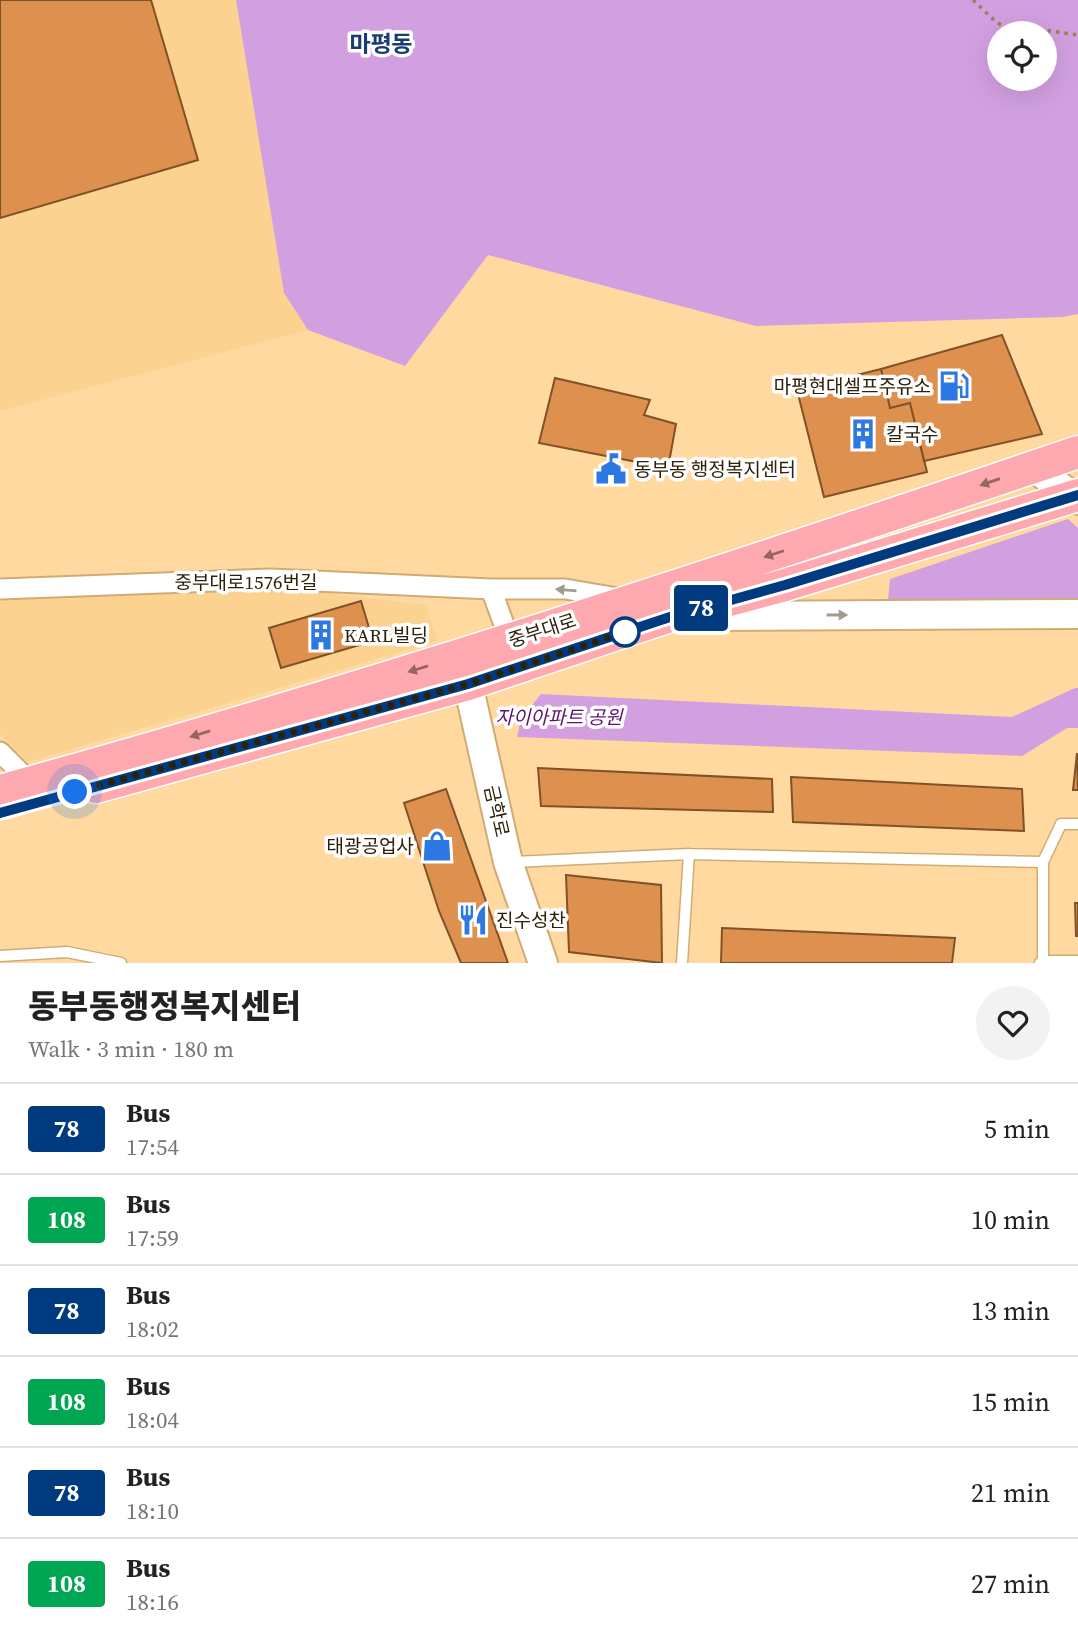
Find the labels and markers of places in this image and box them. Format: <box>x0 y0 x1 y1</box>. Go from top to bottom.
fuel station icon: 마평현대셀프주유소 <box>937 369 971 403</box>
place label: 마평현대셀프주유소 <box>774 373 931 399</box>
building icon: 칼국수 <box>846 417 880 451</box>
place label: 칼국수 <box>886 421 938 447</box>
public building icon: 동부동 행정복지센터 <box>594 452 628 486</box>
place label: 동부동 행정복지센터 <box>634 456 796 482</box>
unlabelled marker <box>610 617 640 647</box>
building icon: KARL빌딩 <box>304 618 338 652</box>
place label: KARL빌딩 <box>344 622 428 648</box>
shop icon: 태광공업사 <box>420 829 454 863</box>
place label: 태광공업사 <box>327 833 414 859</box>
restaurant icon: 진수성찬 <box>456 903 490 937</box>
place label: 진수성찬 <box>496 907 566 933</box>

